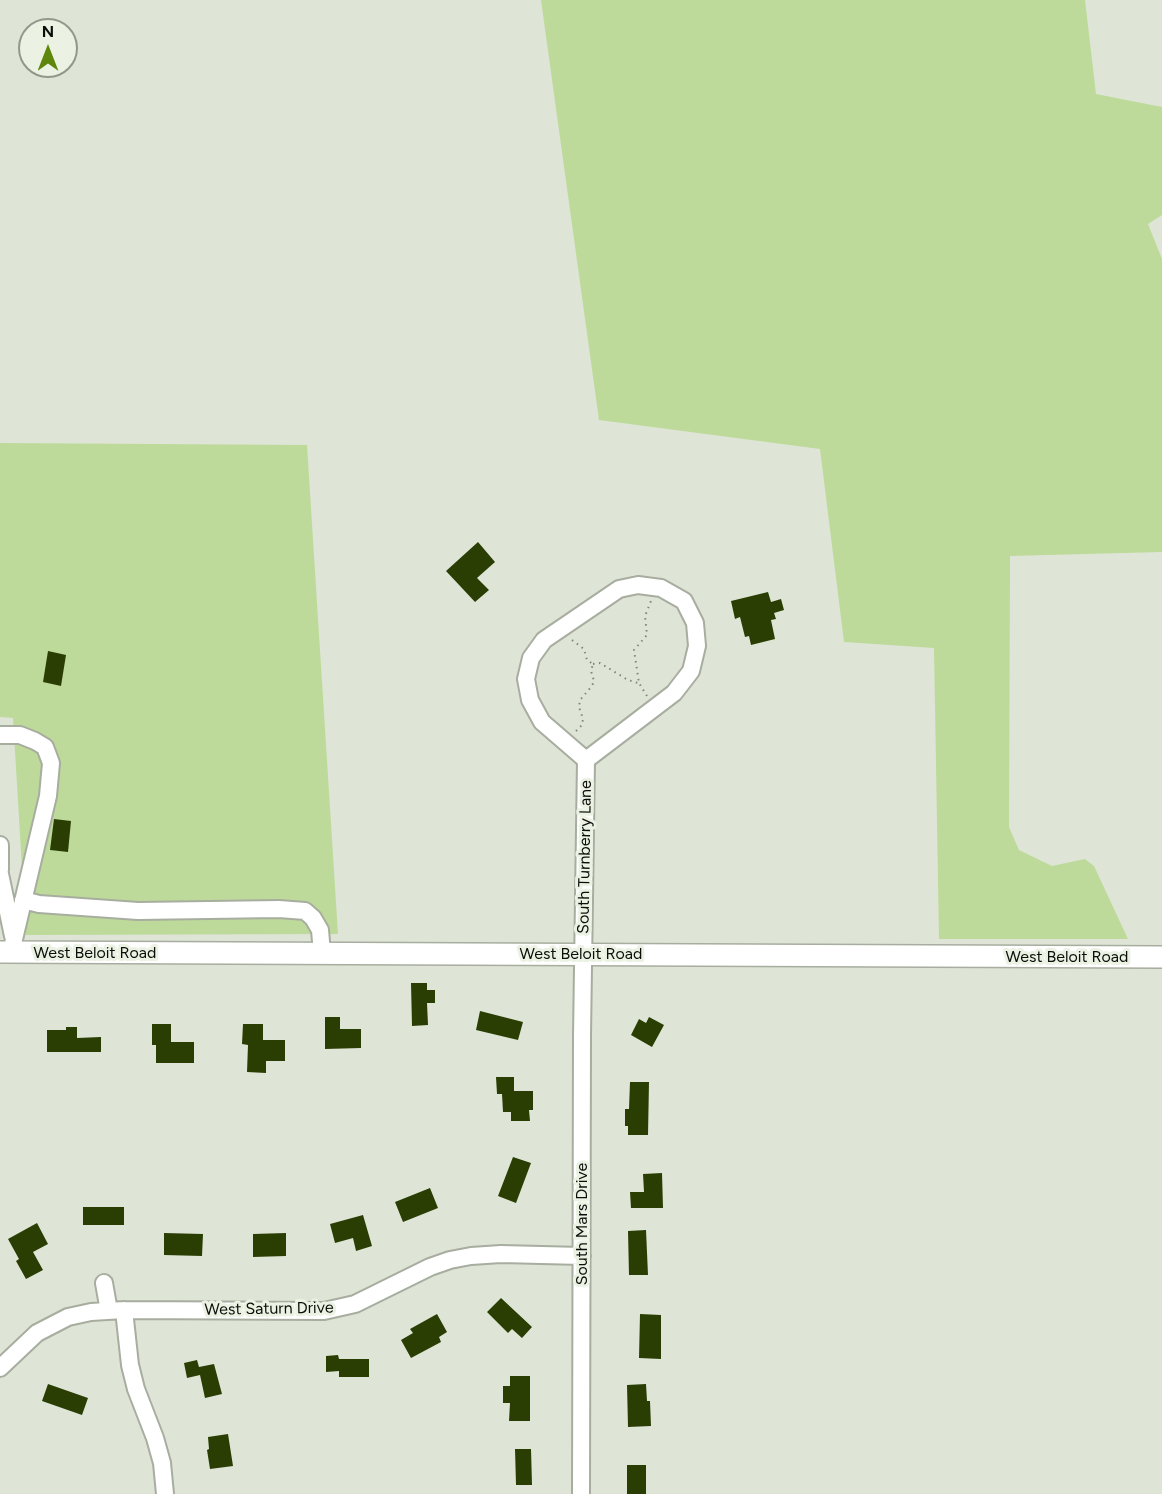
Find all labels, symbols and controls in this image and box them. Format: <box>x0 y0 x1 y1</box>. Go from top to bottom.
north arrow <box>18 18 78 78</box>
text: N <box>42 22 54 41</box>
street label: South Turnberry Lane <box>574 780 596 934</box>
street label: West Beloit Road <box>34 943 156 963</box>
street label: West Beloit Road <box>520 944 642 964</box>
street label: West Beloit Road <box>1006 947 1128 967</box>
street label: South Mars Drive <box>572 1163 592 1285</box>
street label: West Saturn Drive <box>204 1298 334 1320</box>

